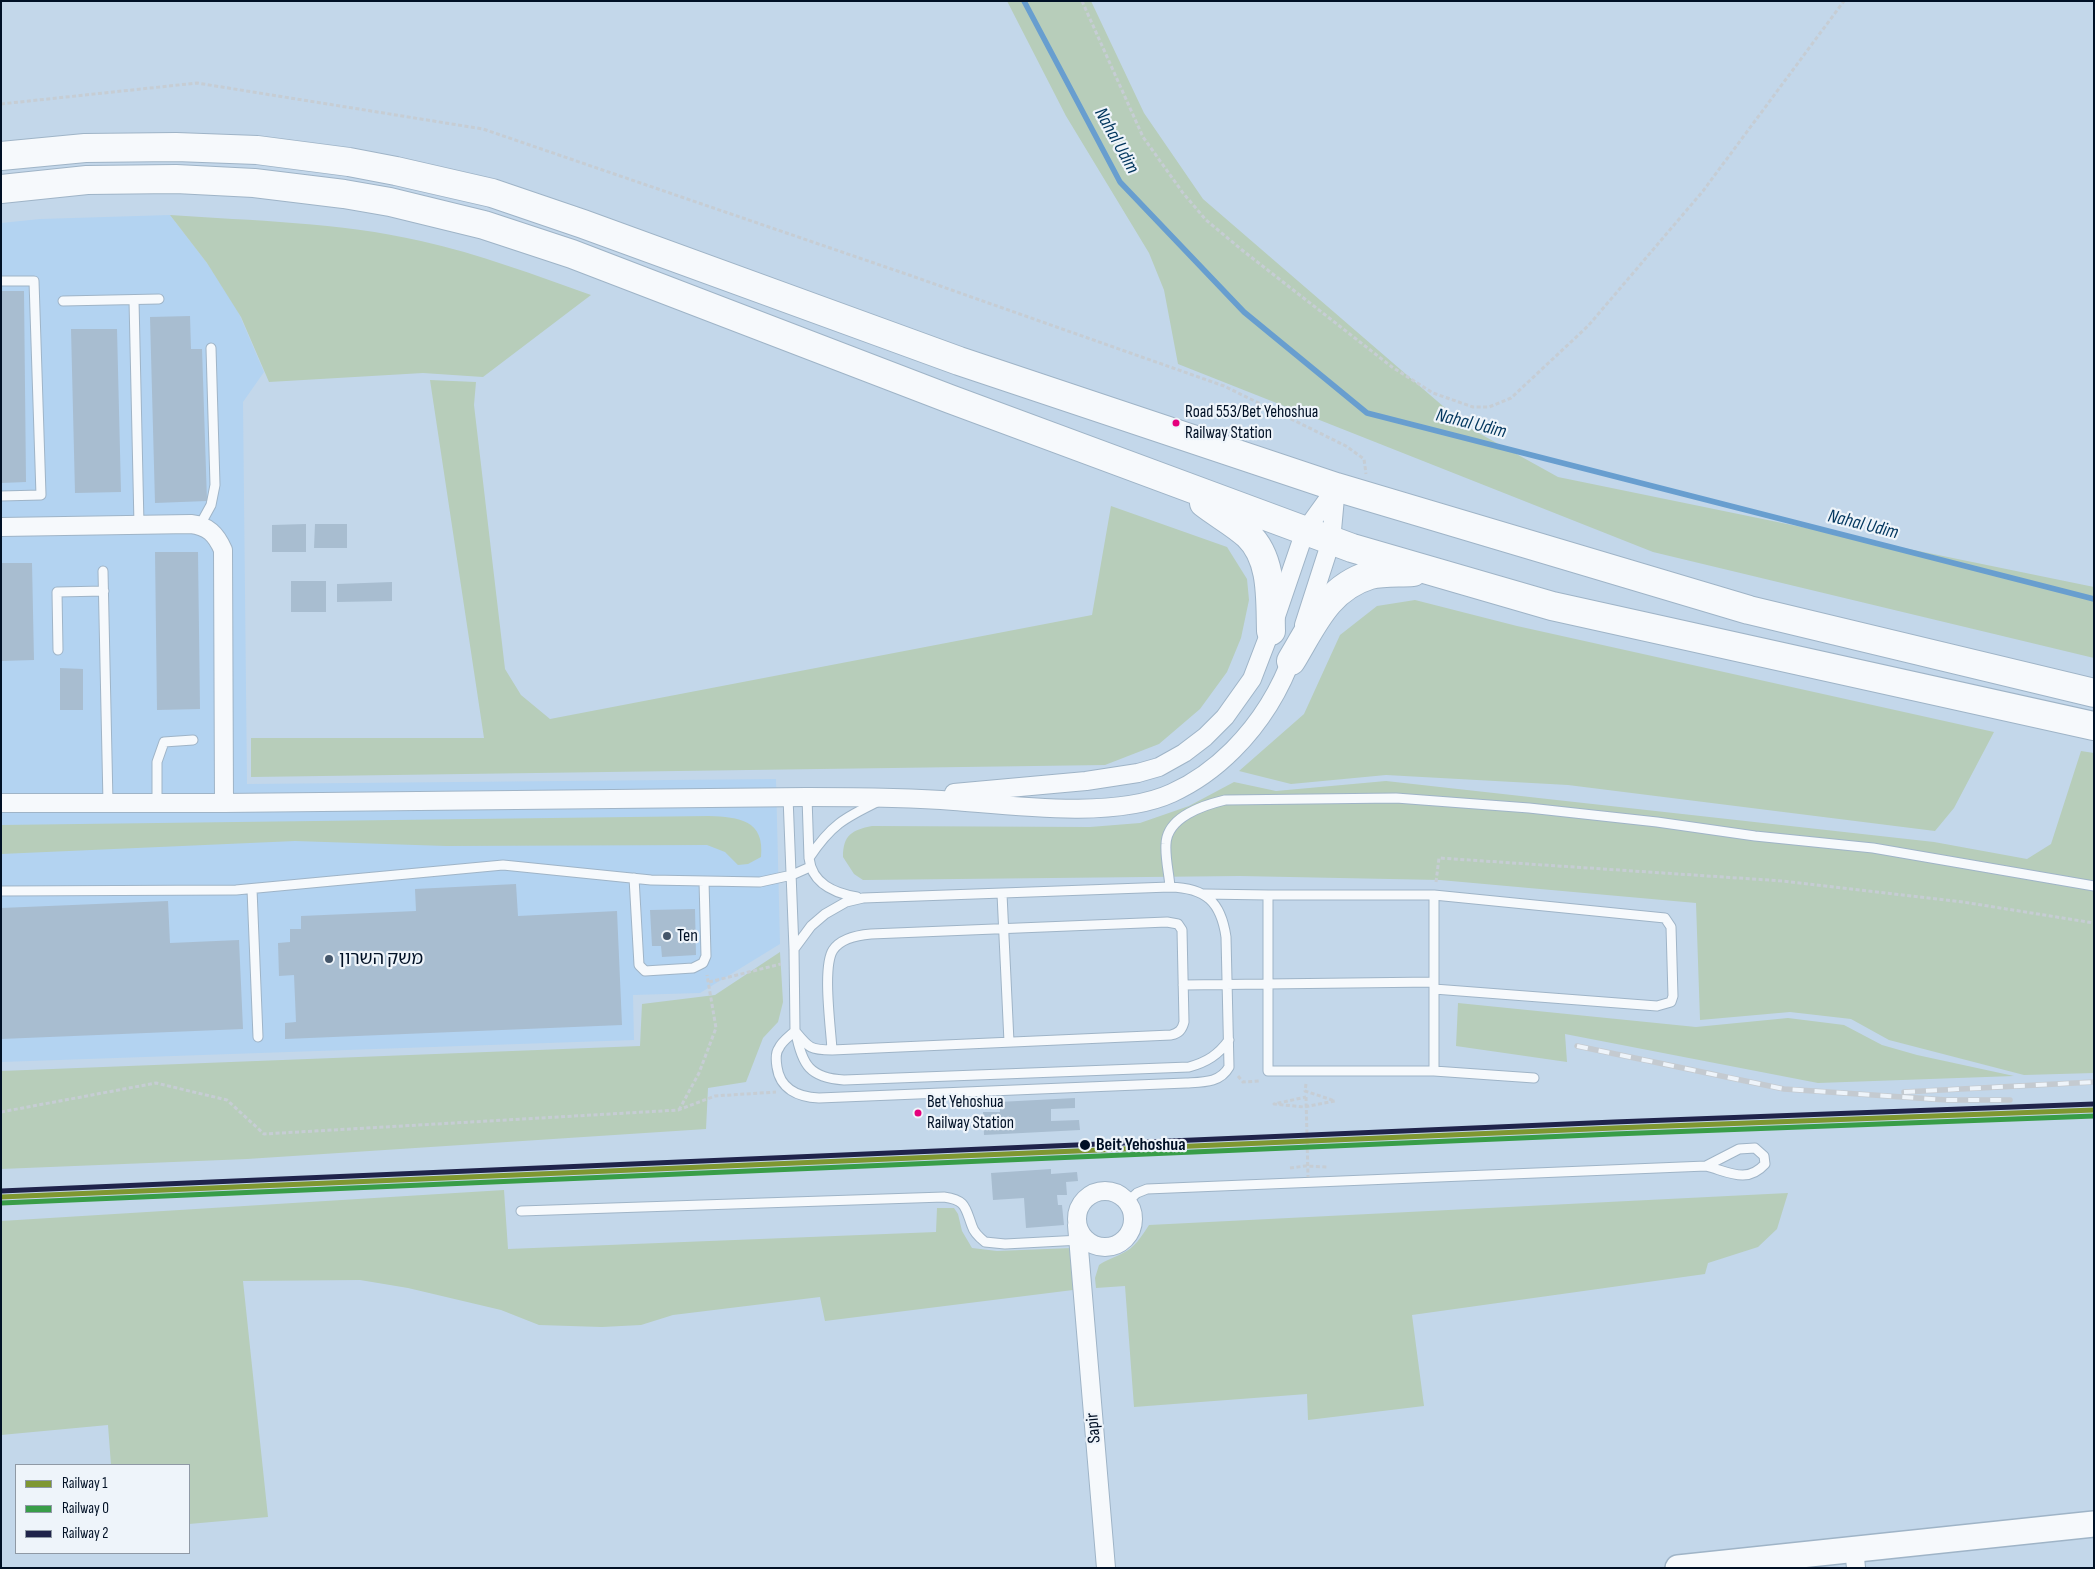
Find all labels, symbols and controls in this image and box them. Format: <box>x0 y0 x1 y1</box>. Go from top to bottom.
water label: Nahal Udim <box>1089 104 1143 178</box>
place label: Road 553/Bet Yehoshua Railway Station <box>1185 403 1318 443</box>
water label: Nahal Udim <box>1433 404 1509 444</box>
marker: Road 553/Bet Yehoshua Railway Station <box>1171 418 1181 428</box>
water label: Nahal Udim <box>1825 505 1901 545</box>
place label: Ten <box>677 925 698 947</box>
marker: Ten <box>661 930 673 942</box>
place label: משק השרון <box>339 948 423 970</box>
marker: משק השרון <box>323 953 335 965</box>
place label: Bet Yehoshua Railway Station <box>927 1093 1014 1133</box>
marker: Bet Yehoshua Railway Station <box>913 1108 923 1118</box>
place label: Beit Yehoshua <box>1096 1134 1186 1156</box>
marker: Beit Yehoshua <box>1078 1138 1092 1152</box>
street label: Sapir <box>1082 1412 1106 1444</box>
legend <box>15 1464 190 1554</box>
text: Railway 1 <box>62 1474 107 1493</box>
text: Railway 0 <box>62 1499 109 1518</box>
text: Railway 2 <box>62 1524 108 1543</box>

